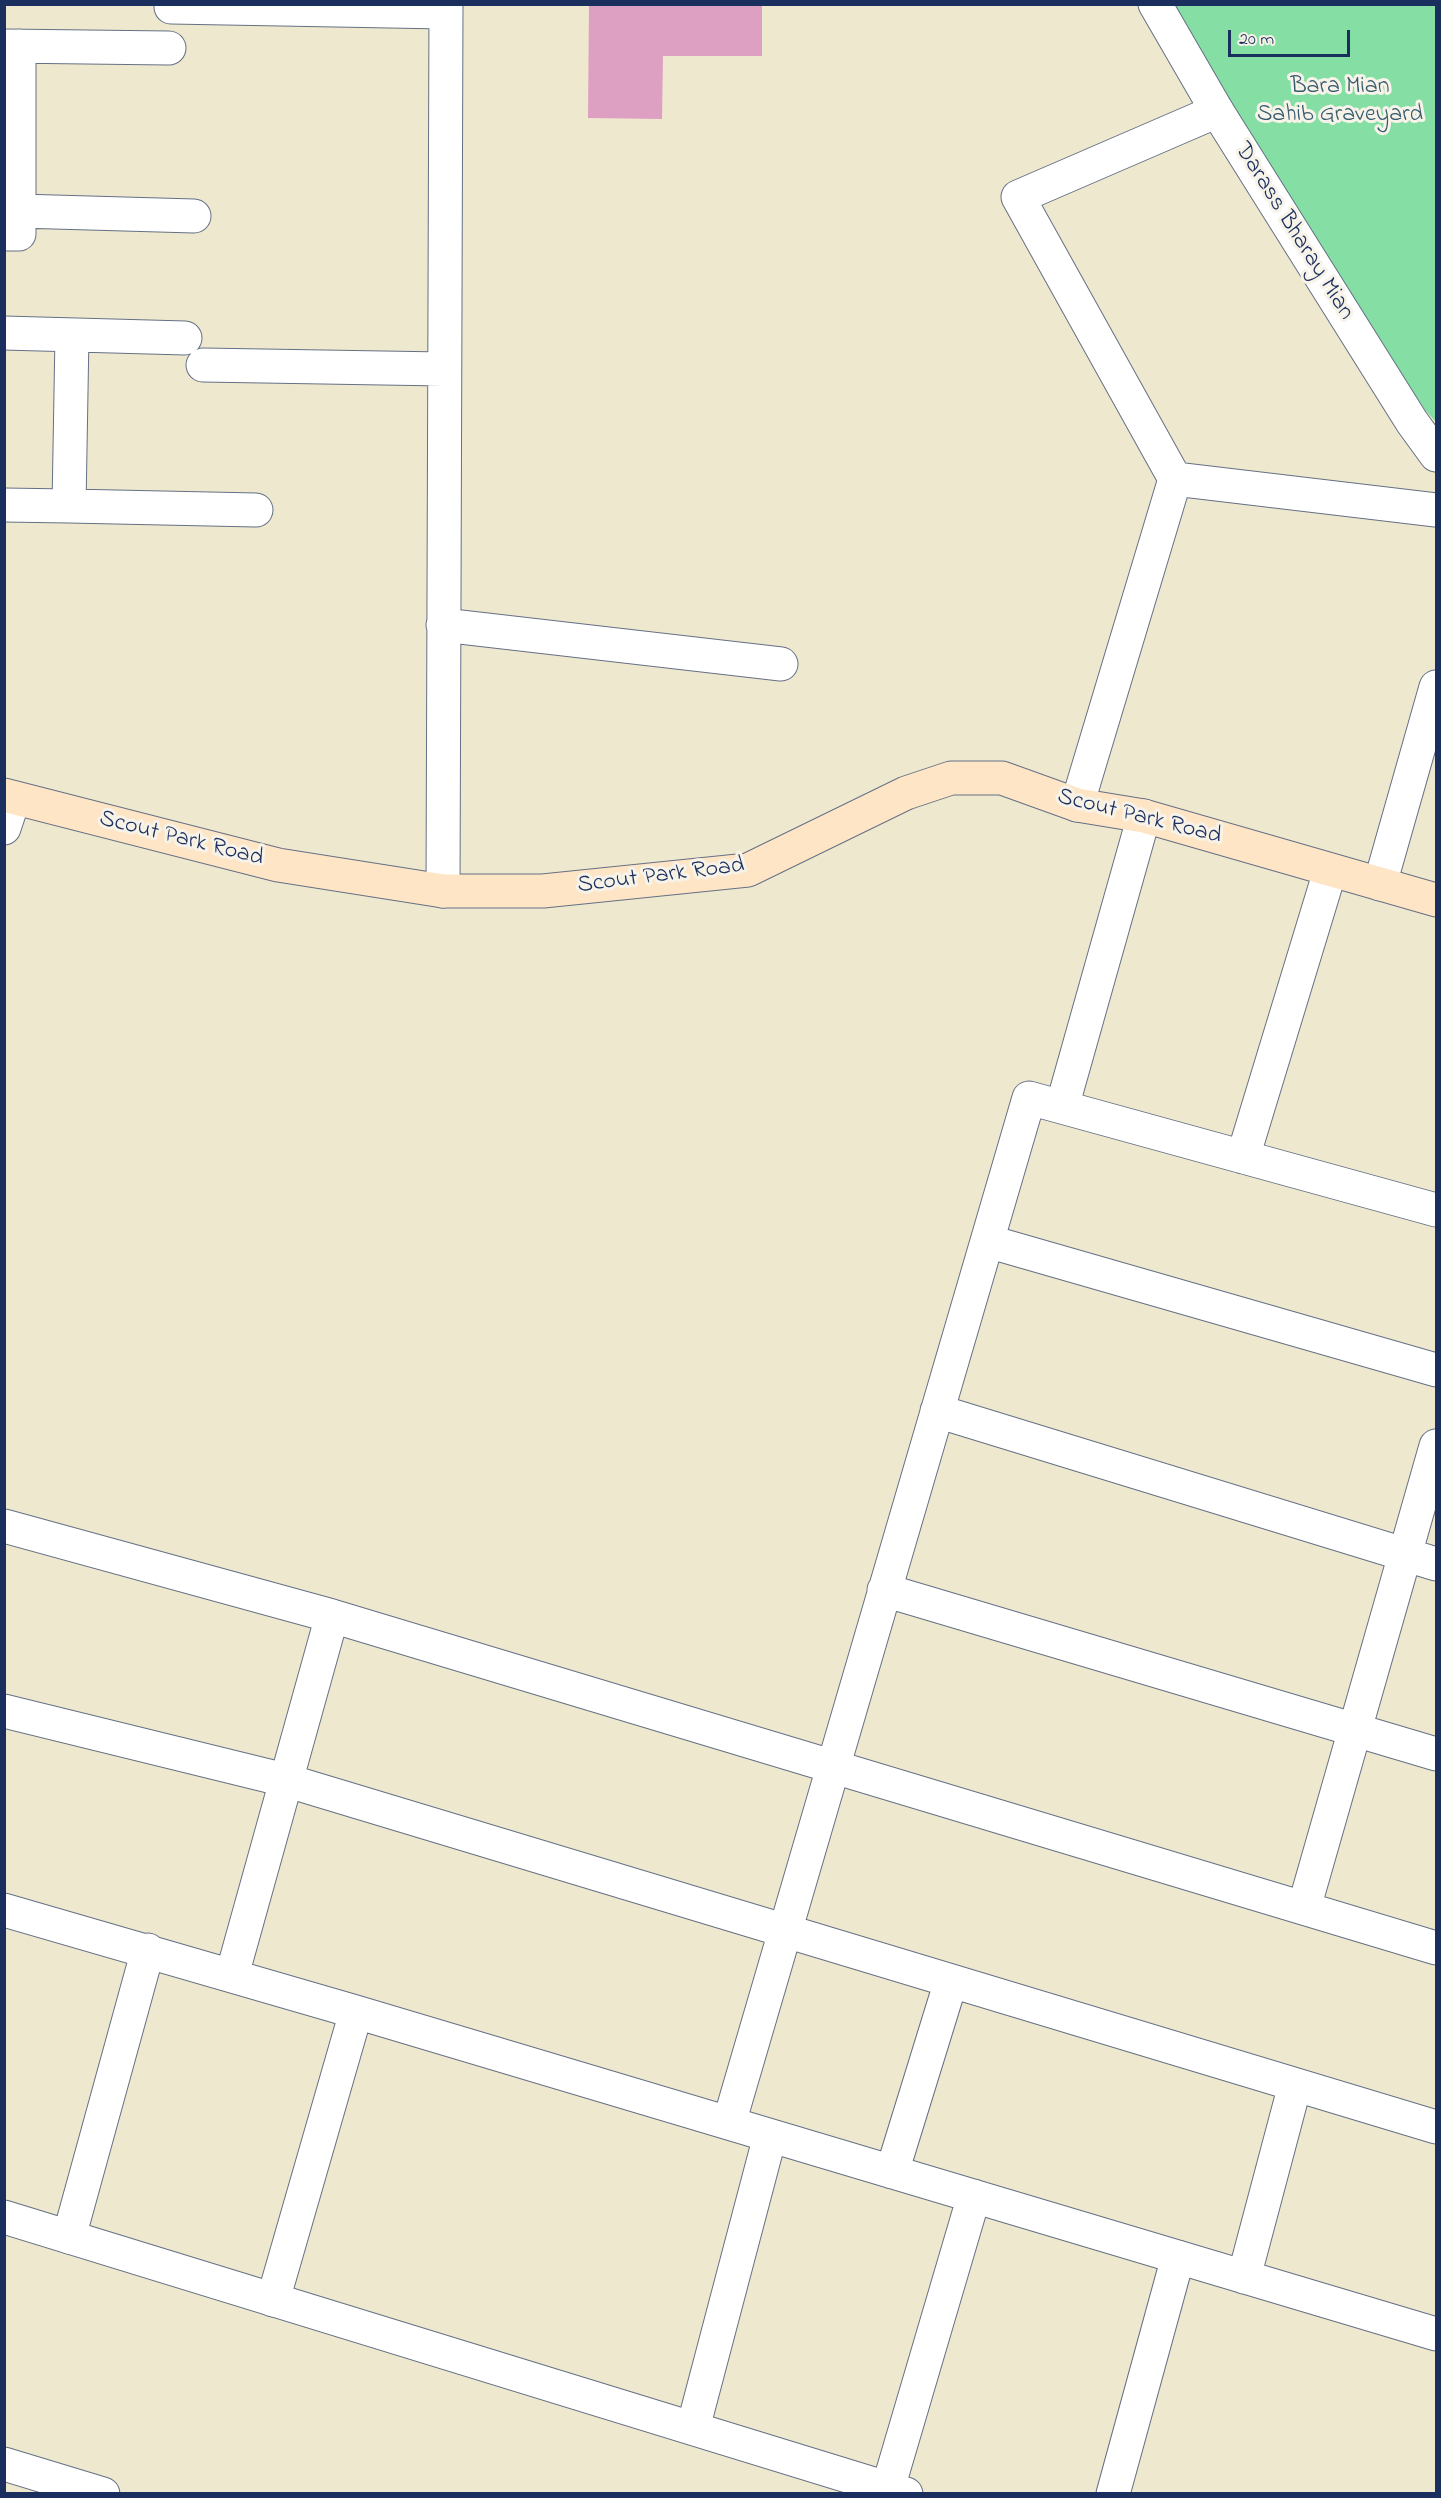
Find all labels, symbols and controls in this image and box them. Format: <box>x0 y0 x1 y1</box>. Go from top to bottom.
scale bar <box>1231 18 1352 56</box>
text: 20 m <box>1239 27 1274 53</box>
park label: Bara Mian Sahib Graveyard <box>1257 74 1423 130</box>
street label: Darass Bharay Mian <box>1227 138 1359 326</box>
street label: Scout Park Road <box>1054 784 1224 852</box>
street label: Scout Park Road <box>96 806 266 874</box>
street label: Scout Park Road <box>576 852 746 902</box>

